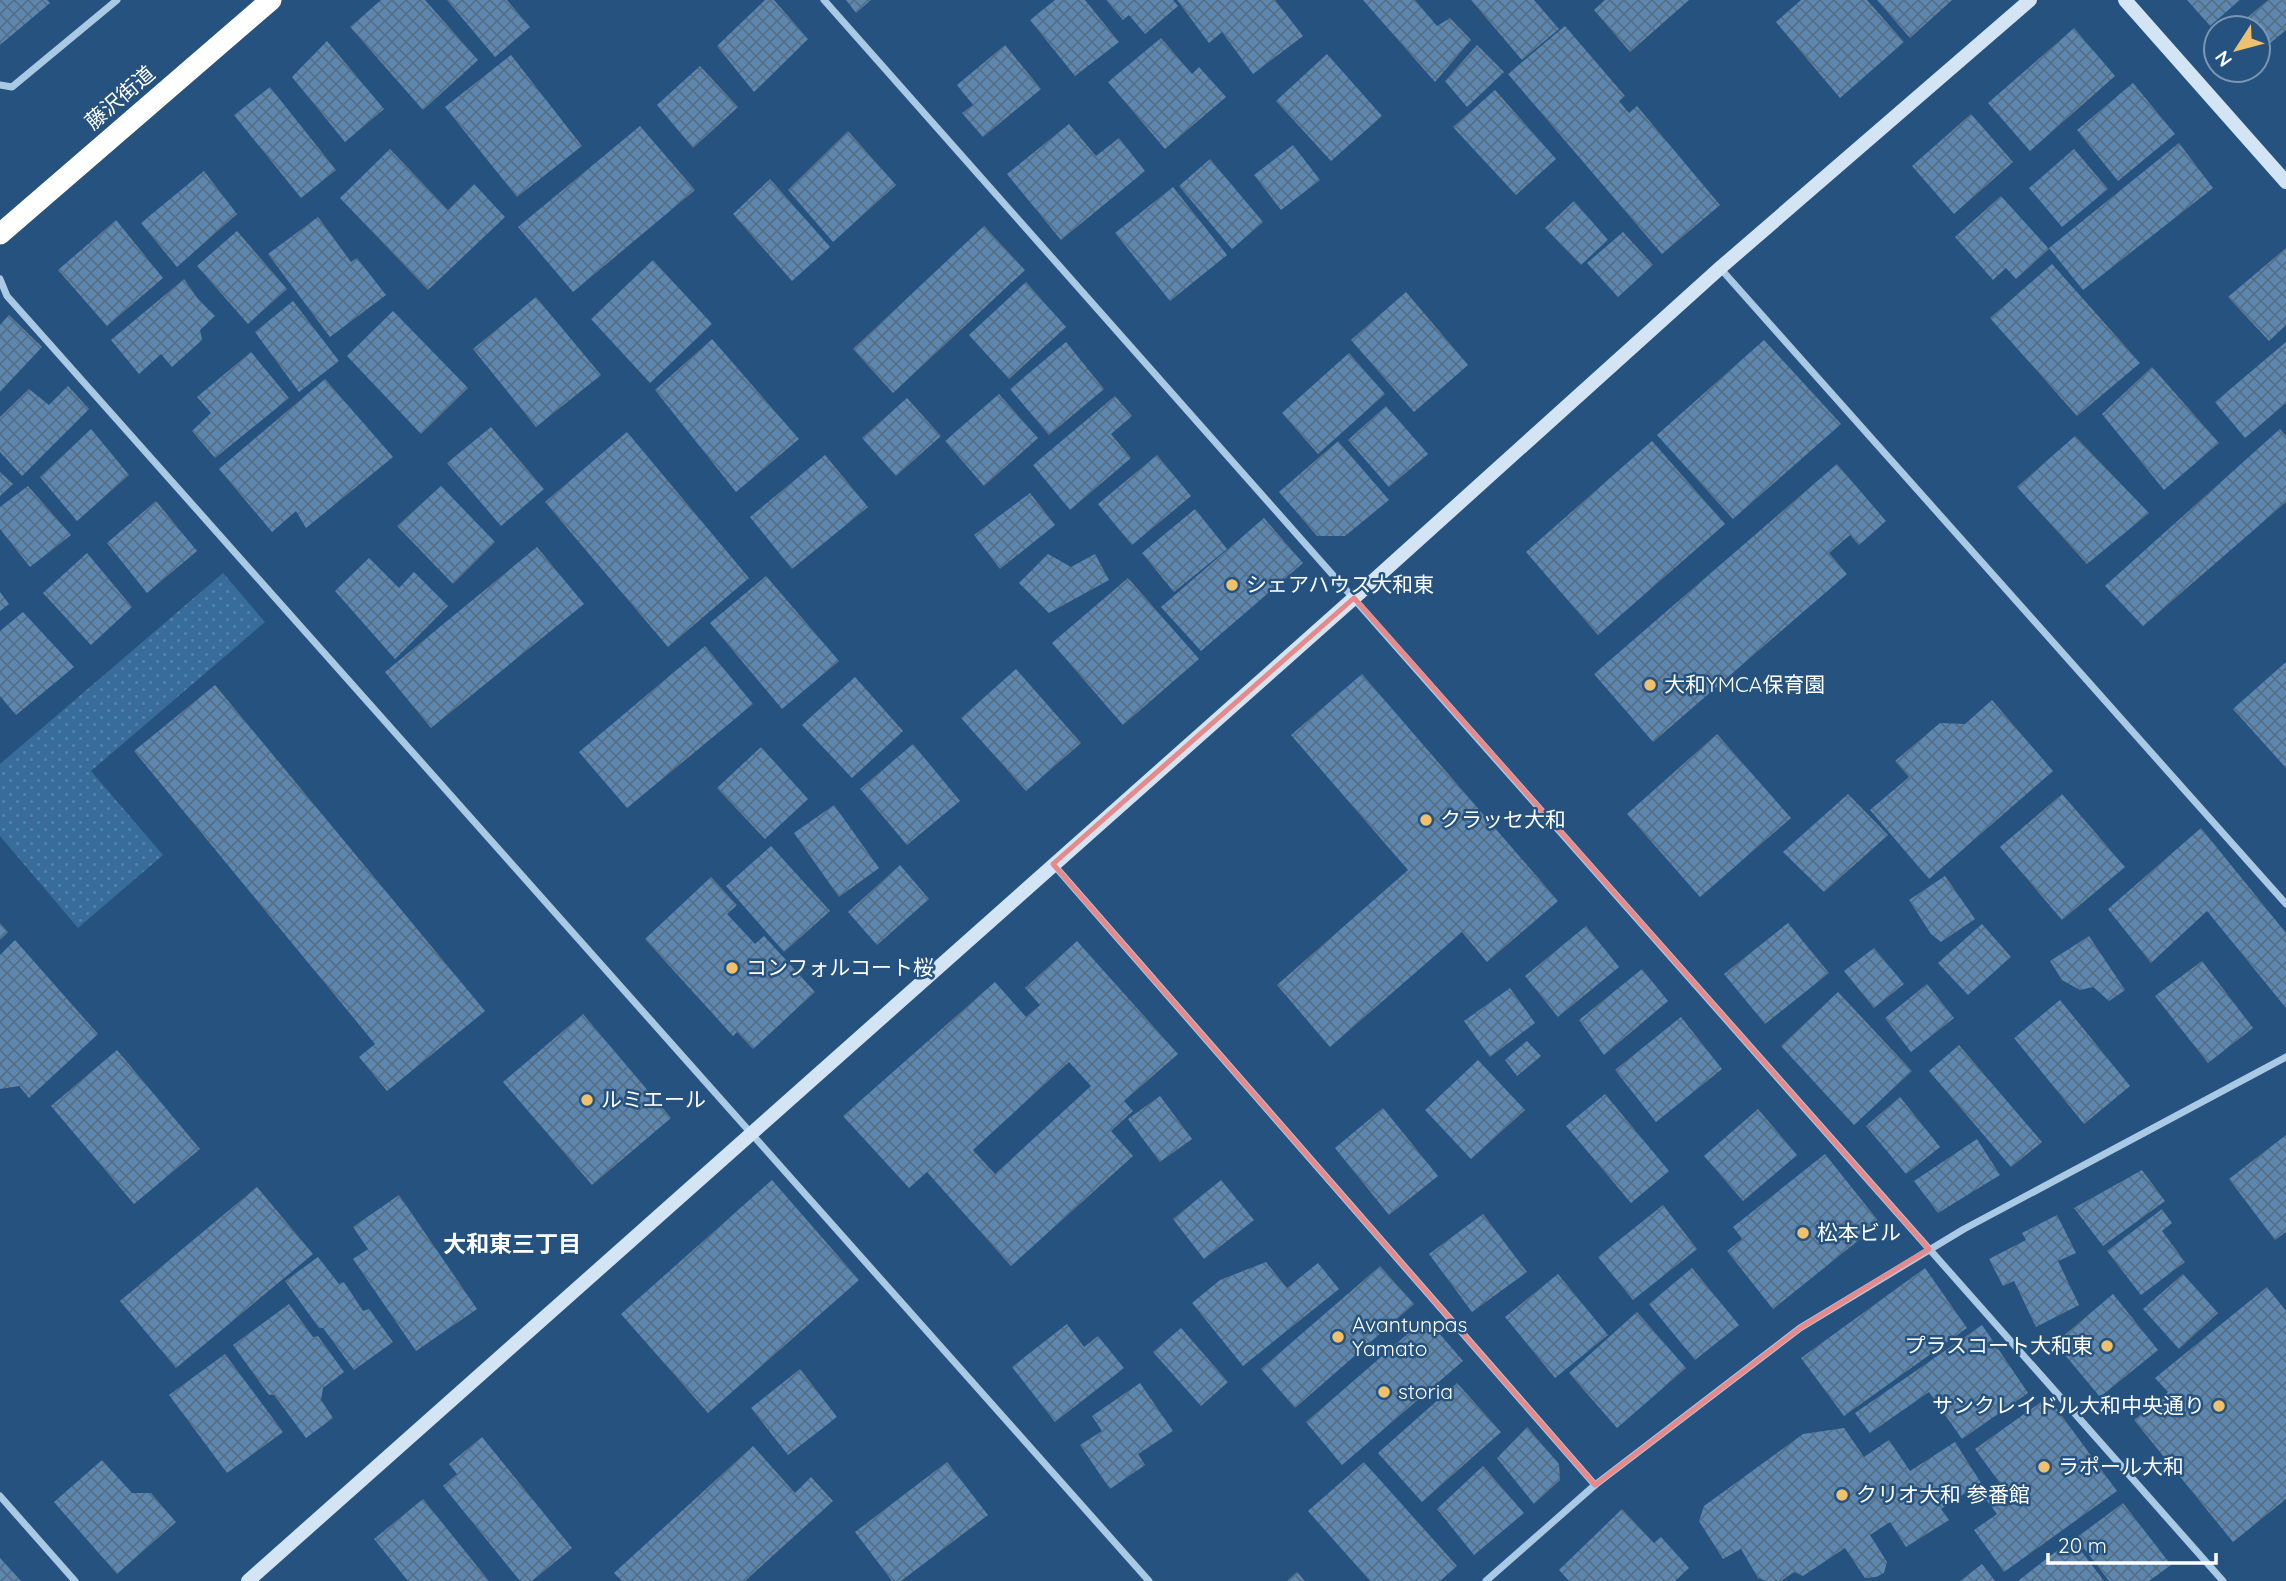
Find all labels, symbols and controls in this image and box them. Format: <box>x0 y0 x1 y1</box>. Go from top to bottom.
north arrow <box>2202 14 2272 84</box>
text: N <box>2209 46 2237 72</box>
street label: 藤沢街道 <box>79 60 160 135</box>
place label: シェアハウス大和東 <box>1246 571 1434 597</box>
marker: シェアハウス大和東 <box>1224 577 1240 593</box>
place label: 大和YMCA保育園 <box>1664 671 1825 697</box>
marker: 大和YMCA保育園 <box>1642 677 1658 693</box>
place label: クラッセ大和 <box>1440 806 1566 832</box>
marker: クラッセ大和 <box>1418 812 1434 828</box>
place label: コンフォルコート桜 <box>746 954 934 980</box>
marker: コンフォルコート桜 <box>724 960 740 976</box>
place label: ルミエール <box>601 1086 706 1112</box>
marker: ルミエール <box>579 1092 595 1108</box>
place label: 松本ビル <box>1817 1219 1901 1245</box>
marker: 松本ビル <box>1795 1225 1811 1241</box>
district label: 大和東三丁目 <box>443 1229 581 1258</box>
place label: Avantunpas Yamato <box>1352 1311 1467 1361</box>
marker: Avantunpas Yamato <box>1330 1329 1346 1345</box>
place label: プラスコート大和東 <box>1904 1332 2093 1358</box>
marker: プラスコート大和東 <box>2099 1338 2115 1354</box>
place label: storia <box>1398 1378 1453 1404</box>
marker: storia <box>1376 1384 1392 1400</box>
place label: サンクレイドル大和中央通り <box>1932 1392 2205 1418</box>
marker: サンクレイドル大和中央通り <box>2211 1398 2227 1414</box>
place label: ラポール大和 <box>2058 1453 2184 1479</box>
marker: ラポール大和 <box>2036 1459 2052 1475</box>
place label: クリオ大和 参番館 <box>1856 1481 2030 1507</box>
marker: クリオ大和 参番館 <box>1834 1487 1850 1503</box>
scale bar <box>2048 1522 2216 1566</box>
text: 20 m <box>2058 1532 2107 1558</box>

